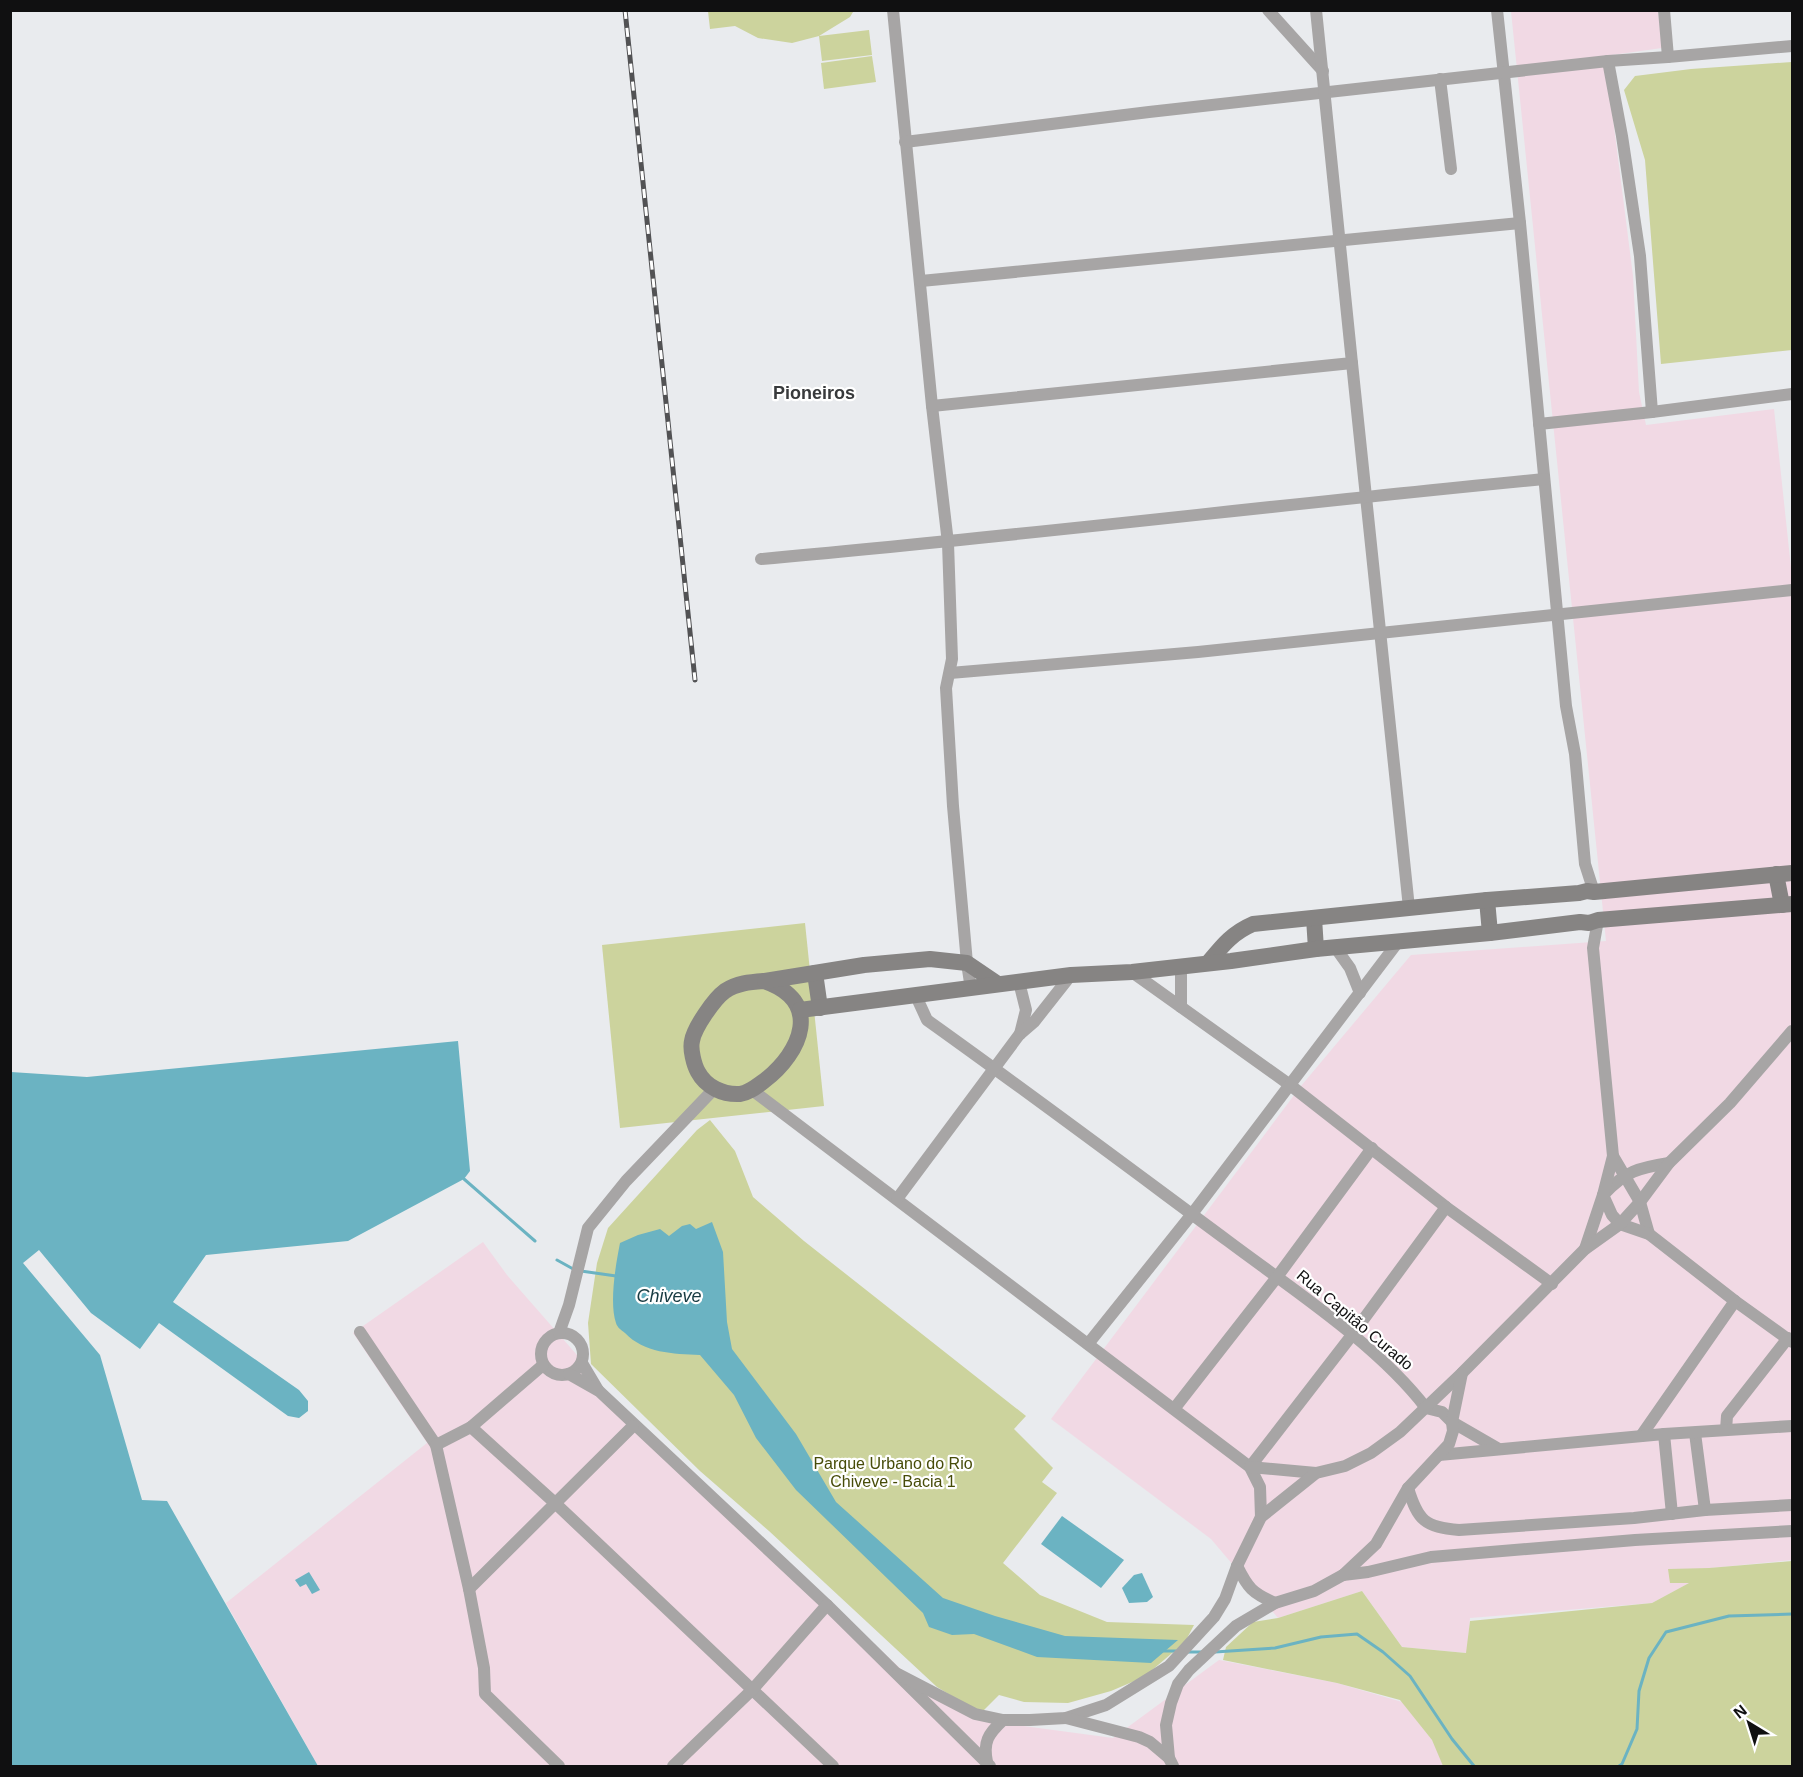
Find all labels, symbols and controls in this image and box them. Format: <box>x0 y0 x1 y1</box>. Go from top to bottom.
district label: Pioneiros <box>773 383 855 403</box>
street label: Rua Capitão Curado <box>1294 1267 1416 1373</box>
water label: Chiveve <box>636 1286 702 1306</box>
park label: Parque Urbano do Rio Chiveve - Bacia 1 <box>813 1455 973 1490</box>
north arrow <box>1719 1693 1779 1753</box>
text: N <box>1730 1701 1750 1722</box>

